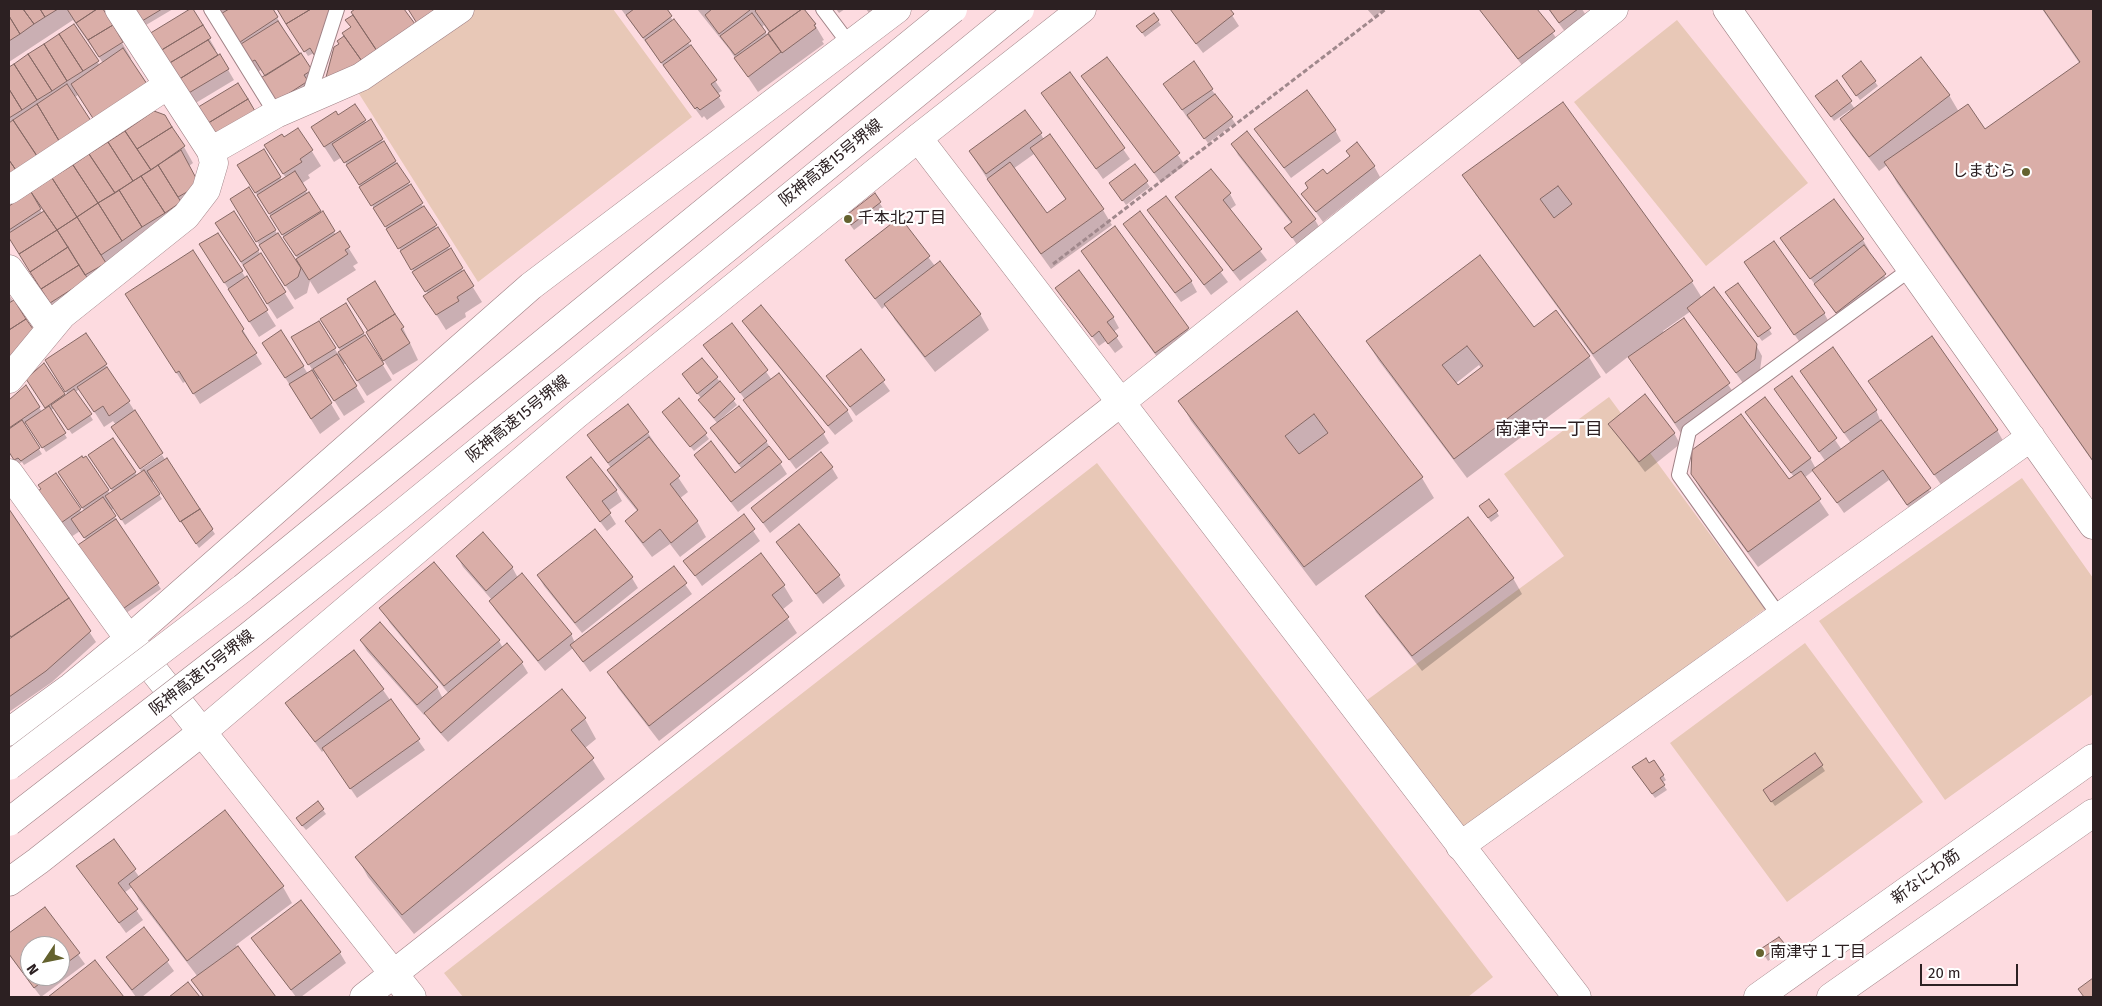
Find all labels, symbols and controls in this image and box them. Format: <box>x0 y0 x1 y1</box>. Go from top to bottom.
street label: 阪神高速15号堺線 <box>776 116 886 210</box>
place label: しまむら <box>1952 162 2016 182</box>
marker: しまむら <box>2020 166 2032 178</box>
place label: 千本北2丁目 <box>858 209 946 229</box>
marker: 千本北2丁目 <box>842 213 854 225</box>
street label: 阪神高速15号堺線 <box>463 372 573 466</box>
district label: 南津守一丁目 <box>1495 419 1603 441</box>
street label: 阪神高速15号堺線 <box>146 626 258 720</box>
street label: 新なにわ筋 <box>1888 846 1964 908</box>
north arrow <box>20 936 70 986</box>
place label: 南津守１丁目 <box>1770 943 1866 963</box>
marker: 南津守１丁目 <box>1754 947 1766 959</box>
scale bar <box>1922 954 2020 986</box>
text: N <box>23 961 43 978</box>
text: 20 m <box>1928 964 1961 982</box>

